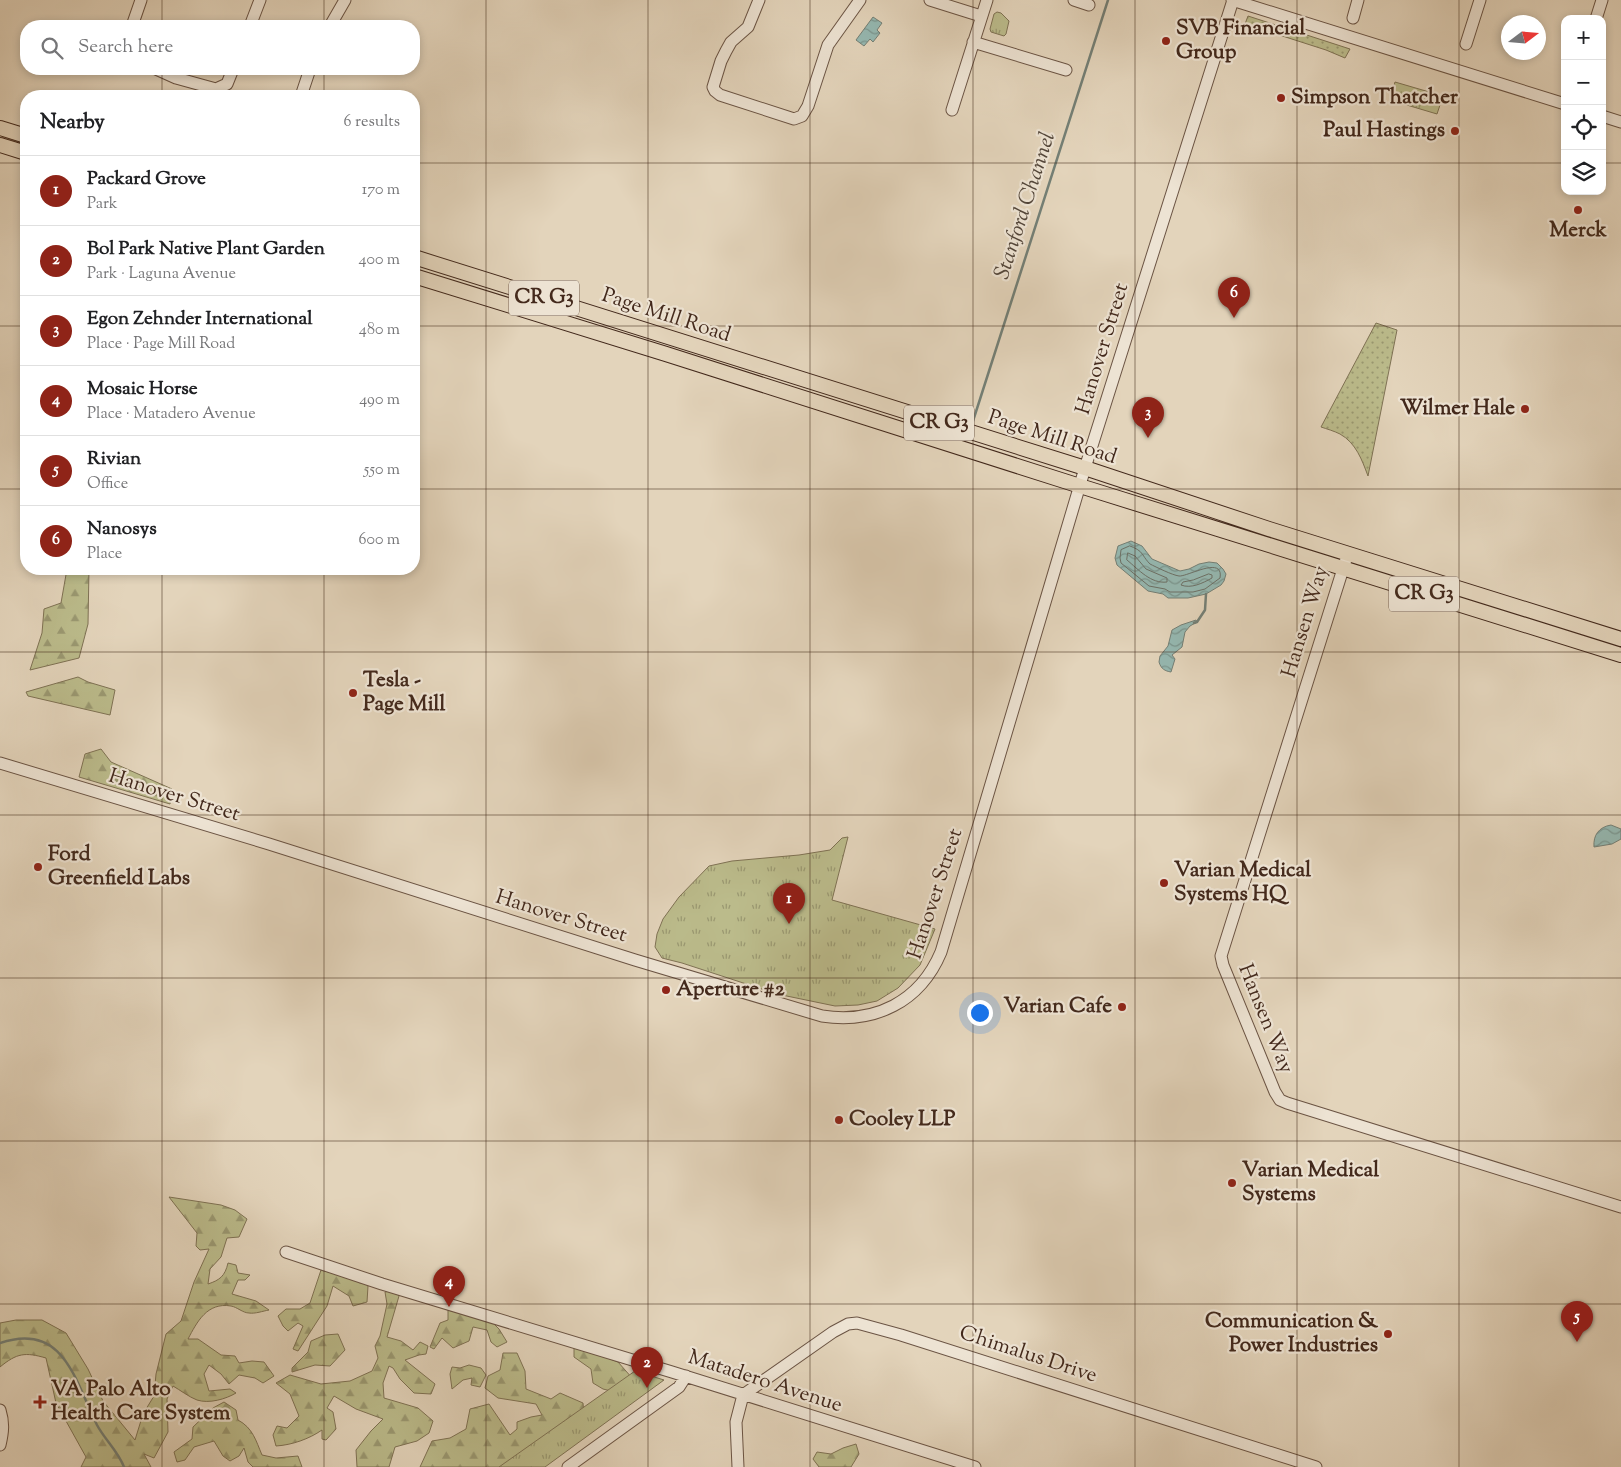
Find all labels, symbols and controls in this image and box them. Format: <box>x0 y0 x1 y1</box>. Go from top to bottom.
place label: SVB Financial Group <box>1176 14 1306 68</box>
north arrow <box>1501 15 1546 60</box>
map controls <box>1561 15 1606 195</box>
button: + <box>1561 15 1606 60</box>
search box <box>20 20 420 75</box>
icon: search <box>38 34 66 62</box>
text: Search here <box>78 34 173 61</box>
marker: SVB Financial Group <box>1160 35 1172 47</box>
button: − <box>1561 60 1606 105</box>
place label: Simpson Thatcher <box>1291 83 1458 113</box>
marker: Simpson Thatcher <box>1275 92 1287 104</box>
button: locate <box>1561 105 1606 150</box>
text: Nearby <box>40 108 105 138</box>
text: 6 results <box>344 111 400 134</box>
place label: Paul Hastings <box>1323 116 1445 146</box>
marker: Paul Hastings <box>1449 125 1461 137</box>
water label: Stanford Channel <box>987 128 1065 284</box>
button: layers <box>1561 150 1606 195</box>
text: Packard Grove <box>87 166 206 193</box>
text: 1 <box>53 179 59 202</box>
text: 170 m <box>362 179 400 202</box>
text: Park <box>87 193 118 216</box>
marker: Merck <box>1572 204 1584 216</box>
place label: Merck <box>1549 216 1607 246</box>
text: Bol Park Native Plant Garden <box>87 236 325 263</box>
text: 2 <box>52 249 60 272</box>
text: 400 m <box>359 249 400 272</box>
text: Park · Laguna Avenue <box>87 263 236 286</box>
pin: 6 <box>1218 277 1250 318</box>
road number: CR G3 <box>509 280 579 316</box>
street label: Hanover Street <box>1069 280 1137 418</box>
street label: Page Mill Road <box>598 281 734 351</box>
text: Egon Zehnder International <box>87 306 313 333</box>
text: 3 <box>53 319 59 342</box>
text: 480 m <box>359 319 400 342</box>
text: Place · Page Mill Road <box>87 333 235 356</box>
text: Mosaic Horse <box>87 376 198 403</box>
text: 4 <box>52 389 60 412</box>
text: 490 m <box>359 389 400 412</box>
place label: Wilmer Hale <box>1400 394 1515 424</box>
pin: 3 <box>1132 397 1164 438</box>
text: Place · Matadero Avenue <box>87 403 256 426</box>
street label: Page Mill Road <box>984 403 1120 473</box>
marker: Wilmer Hale <box>1519 403 1531 415</box>
road number: CR G3 <box>904 406 974 440</box>
text: Rivian <box>87 446 141 473</box>
text: 5 <box>53 459 59 482</box>
text: 550 m <box>364 459 400 482</box>
text: Office <box>87 473 128 496</box>
text: Nanosys <box>87 516 157 543</box>
text: 6 <box>52 529 60 552</box>
text: 600 m <box>358 529 400 552</box>
text: Place <box>87 543 122 566</box>
street label: Hansen Way <box>1275 562 1337 682</box>
road number: CR G3 <box>1389 576 1459 612</box>
place label: Tesla - Page Mill <box>363 666 445 720</box>
marker: Tesla - Page Mill <box>347 687 359 699</box>
street label: Hanover Street <box>105 762 243 830</box>
street label: Hanover Street <box>901 825 971 963</box>
place label: Ford Greenfield Labs <box>48 840 190 894</box>
place label: Varian Medical Systems HQ <box>1174 856 1311 910</box>
marker: Ford Greenfield Labs <box>32 861 44 873</box>
marker: Varian Medical Systems HQ <box>1158 877 1170 889</box>
street label: Hanover Street <box>492 883 630 951</box>
pin: 1 <box>773 883 805 924</box>
street label: Hansen Way <box>1229 960 1301 1079</box>
place label: Aperture #2 <box>676 975 785 1005</box>
marker: Aperture #2 <box>660 984 672 996</box>
place label: Varian Cafe <box>1004 992 1112 1022</box>
your location <box>967 1000 993 1026</box>
marker: Varian Cafe <box>1116 1001 1128 1013</box>
place label: Cooley LLP <box>849 1105 956 1135</box>
marker: Cooley LLP <box>833 1114 845 1126</box>
place label: Varian Medical Systems <box>1242 1156 1379 1210</box>
marker: Varian Medical Systems <box>1226 1177 1238 1189</box>
pin: 4 <box>433 1266 465 1307</box>
pin: 5 <box>1561 1301 1593 1342</box>
place label: Communication & Power Industries <box>1205 1307 1379 1361</box>
street label: Chimalus Drive <box>955 1319 1101 1391</box>
marker: Communication & Power Industries <box>1382 1328 1394 1340</box>
street label: Matadero Avenue <box>684 1343 846 1421</box>
pin: 2 <box>631 1347 663 1388</box>
place label: VA Palo Alto Health Care System <box>51 1375 231 1429</box>
marker: VA Palo Alto Health Care System <box>33 1395 47 1409</box>

